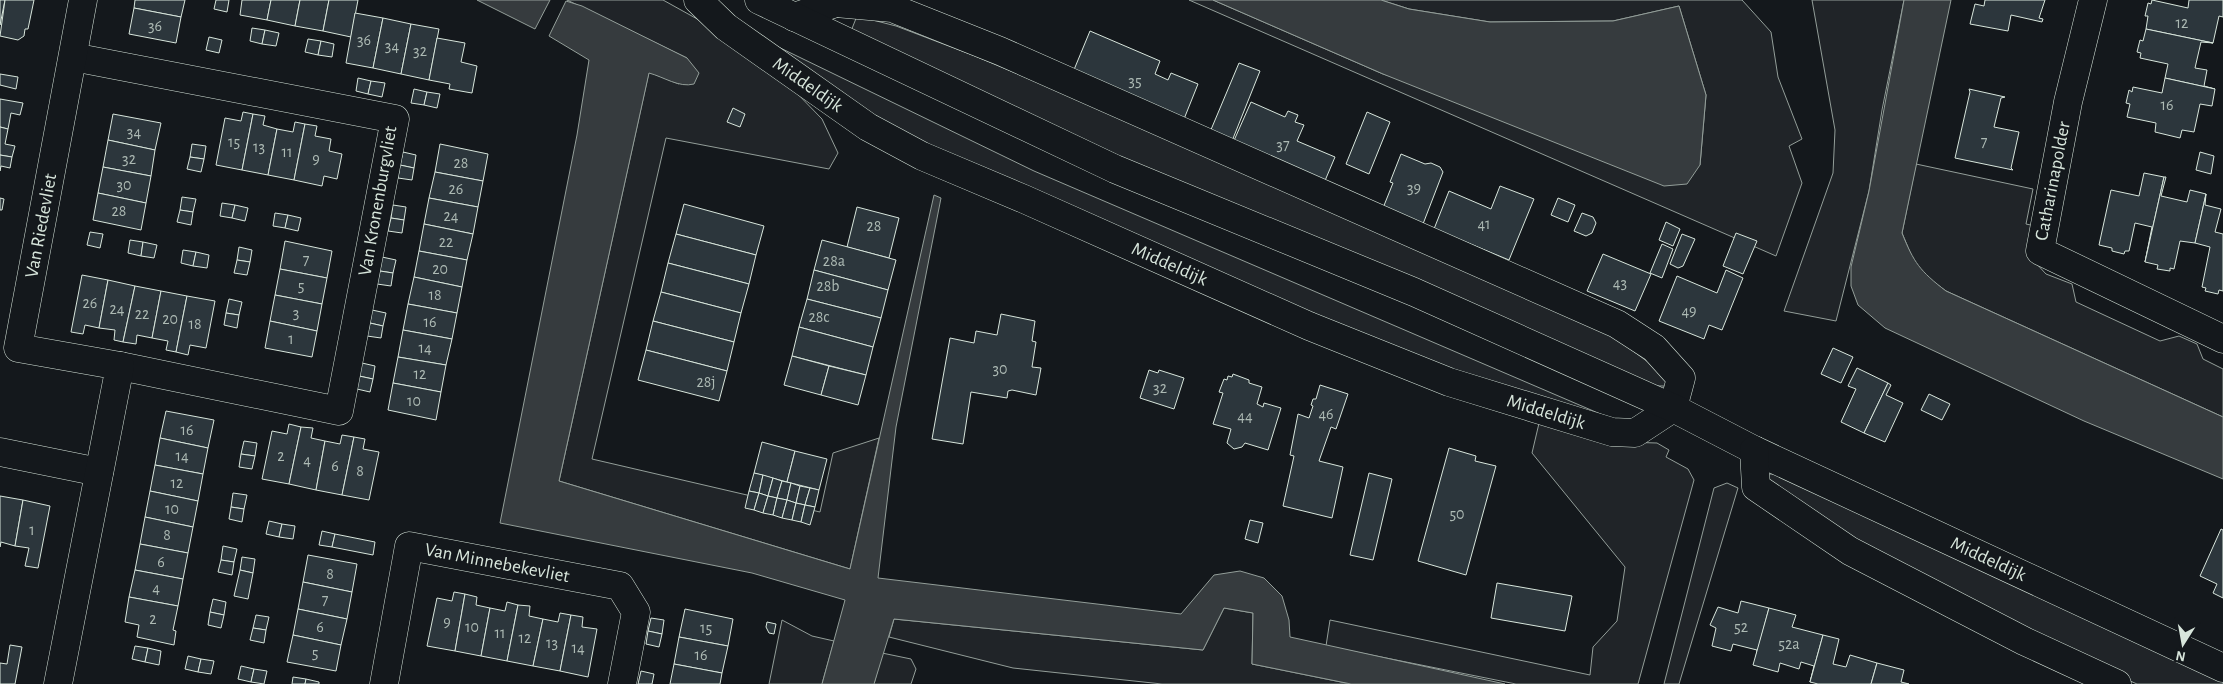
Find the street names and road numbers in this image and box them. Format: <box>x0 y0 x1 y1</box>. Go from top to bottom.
street label: Middeldijk <box>769 54 847 116</box>
street label: Catharinapolder <box>2032 120 2074 242</box>
street label: Van Kronenburgvliet <box>355 125 401 277</box>
street label: Van Riedevliet <box>22 172 60 280</box>
street label: Middeldijk <box>1129 239 1211 289</box>
street label: Middeldijk <box>1505 391 1588 433</box>
street label: Middeldijk <box>1948 533 2029 585</box>
street label: Van Minnebekevliet <box>423 540 571 586</box>

